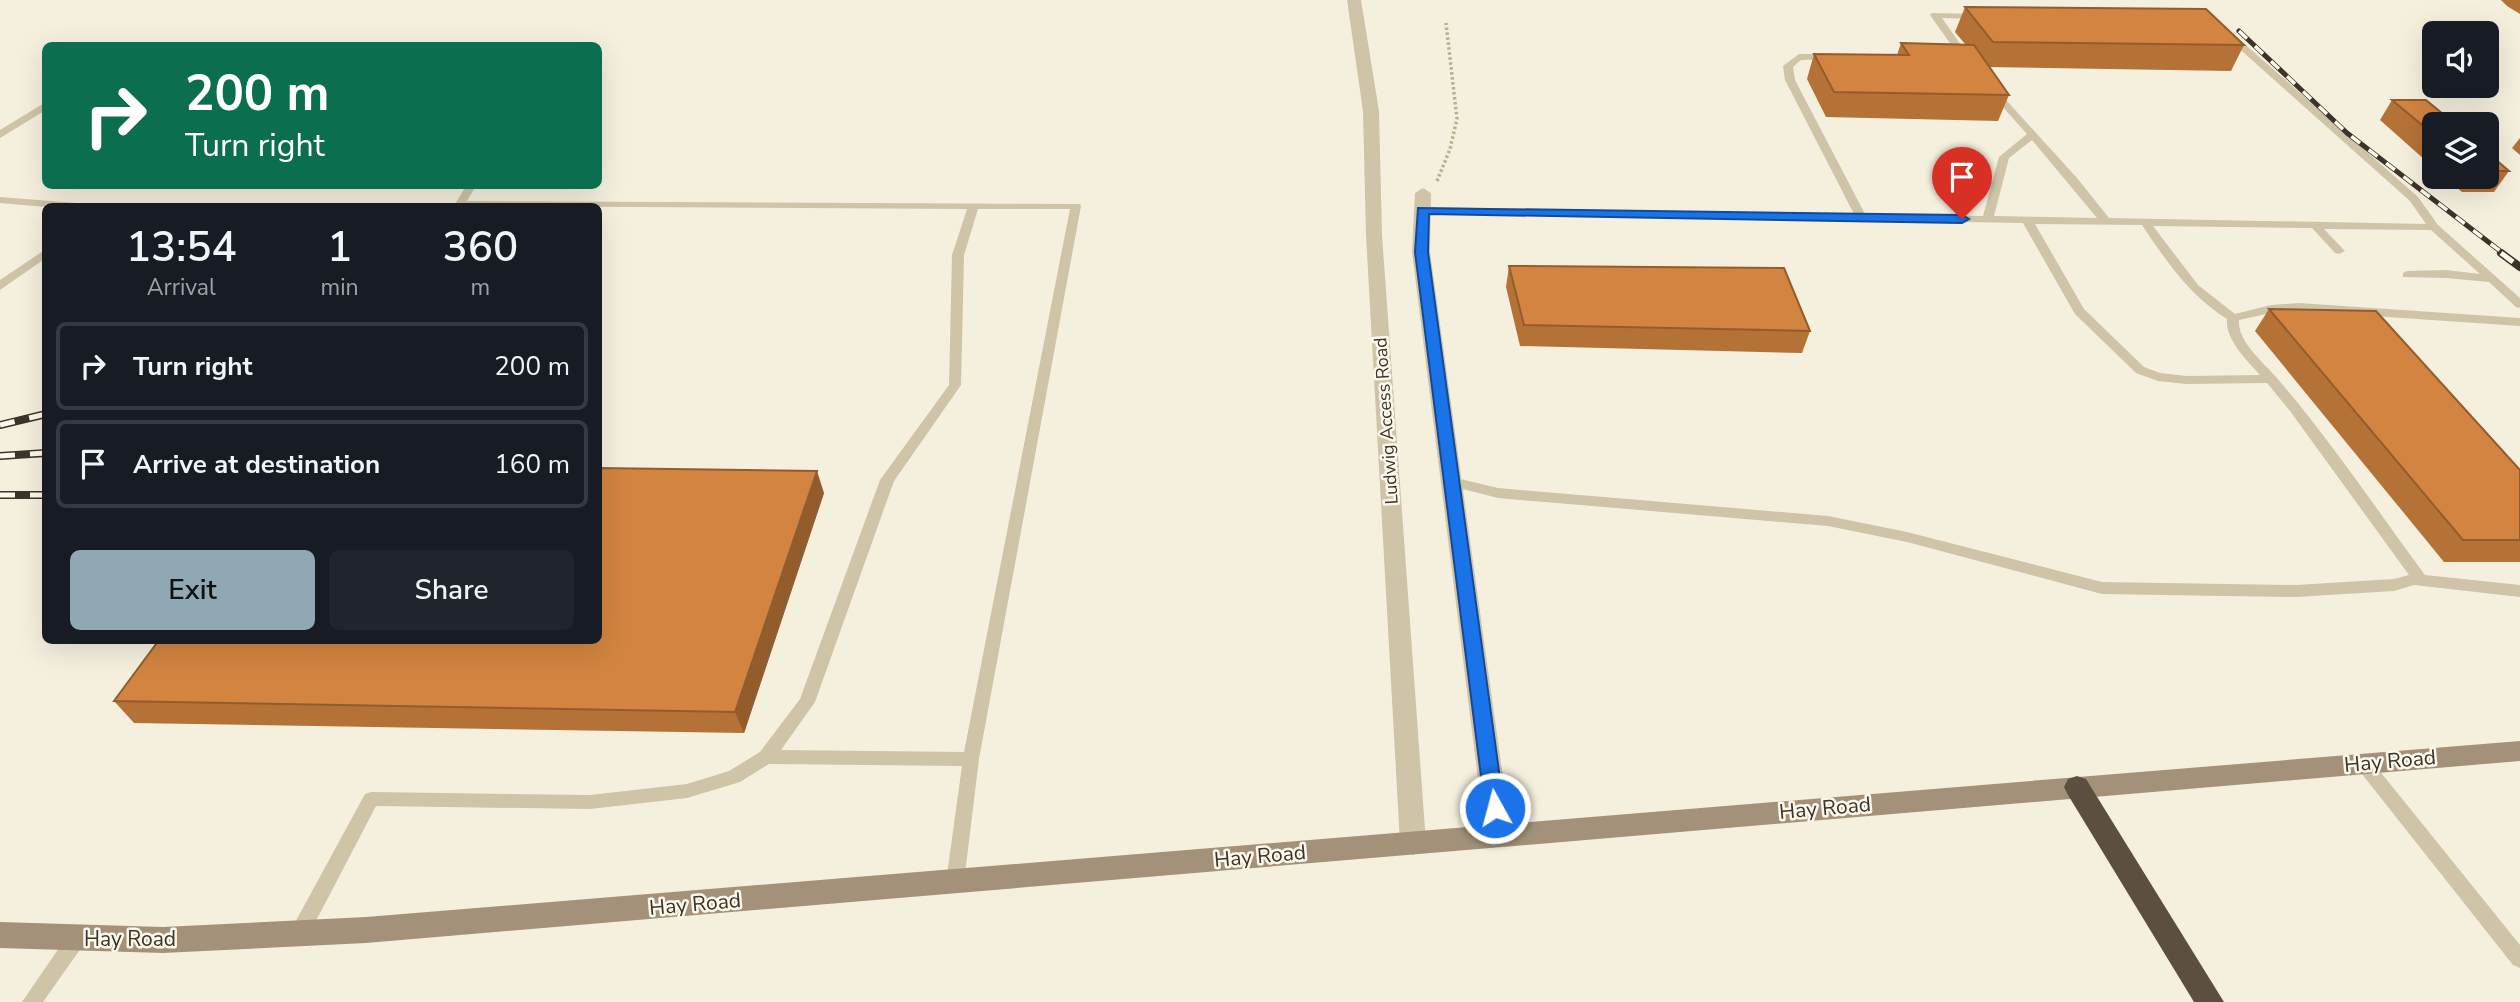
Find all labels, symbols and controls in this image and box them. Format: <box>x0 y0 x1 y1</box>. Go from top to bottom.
map controls <box>2422 21 2499 189</box>
button: sound <box>2422 21 2499 98</box>
text: 200 m <box>185 60 329 127</box>
icon: right <box>70 70 161 161</box>
button: layers <box>2422 112 2499 189</box>
text: Turn right <box>185 124 325 167</box>
pin <box>1932 147 1992 219</box>
icon: arrive <box>1943 158 1981 196</box>
text: 13:54 <box>126 219 237 276</box>
text: 1 <box>327 219 352 276</box>
text: 360 <box>442 219 518 276</box>
text: Arrival <box>147 272 216 303</box>
text: min <box>321 272 359 303</box>
text: m <box>470 272 490 303</box>
street label: Ludwig Access Road <box>1368 337 1404 505</box>
icon: right <box>74 347 112 385</box>
text: Turn right <box>133 349 252 384</box>
text: 200 m <box>494 349 570 384</box>
icon: arrive <box>74 445 112 483</box>
text: Arrive at destination <box>133 447 380 482</box>
text: 160 m <box>494 447 570 482</box>
button: Exit <box>70 550 315 630</box>
button: Share <box>329 550 574 630</box>
street label: Hay Road <box>2343 743 2437 779</box>
position arrow <box>1458 771 1532 845</box>
street label: Hay Road <box>1778 790 1872 826</box>
street label: Hay Road <box>1213 838 1307 874</box>
street label: Hay Road <box>648 886 742 922</box>
street label: Hay Road <box>84 925 176 953</box>

